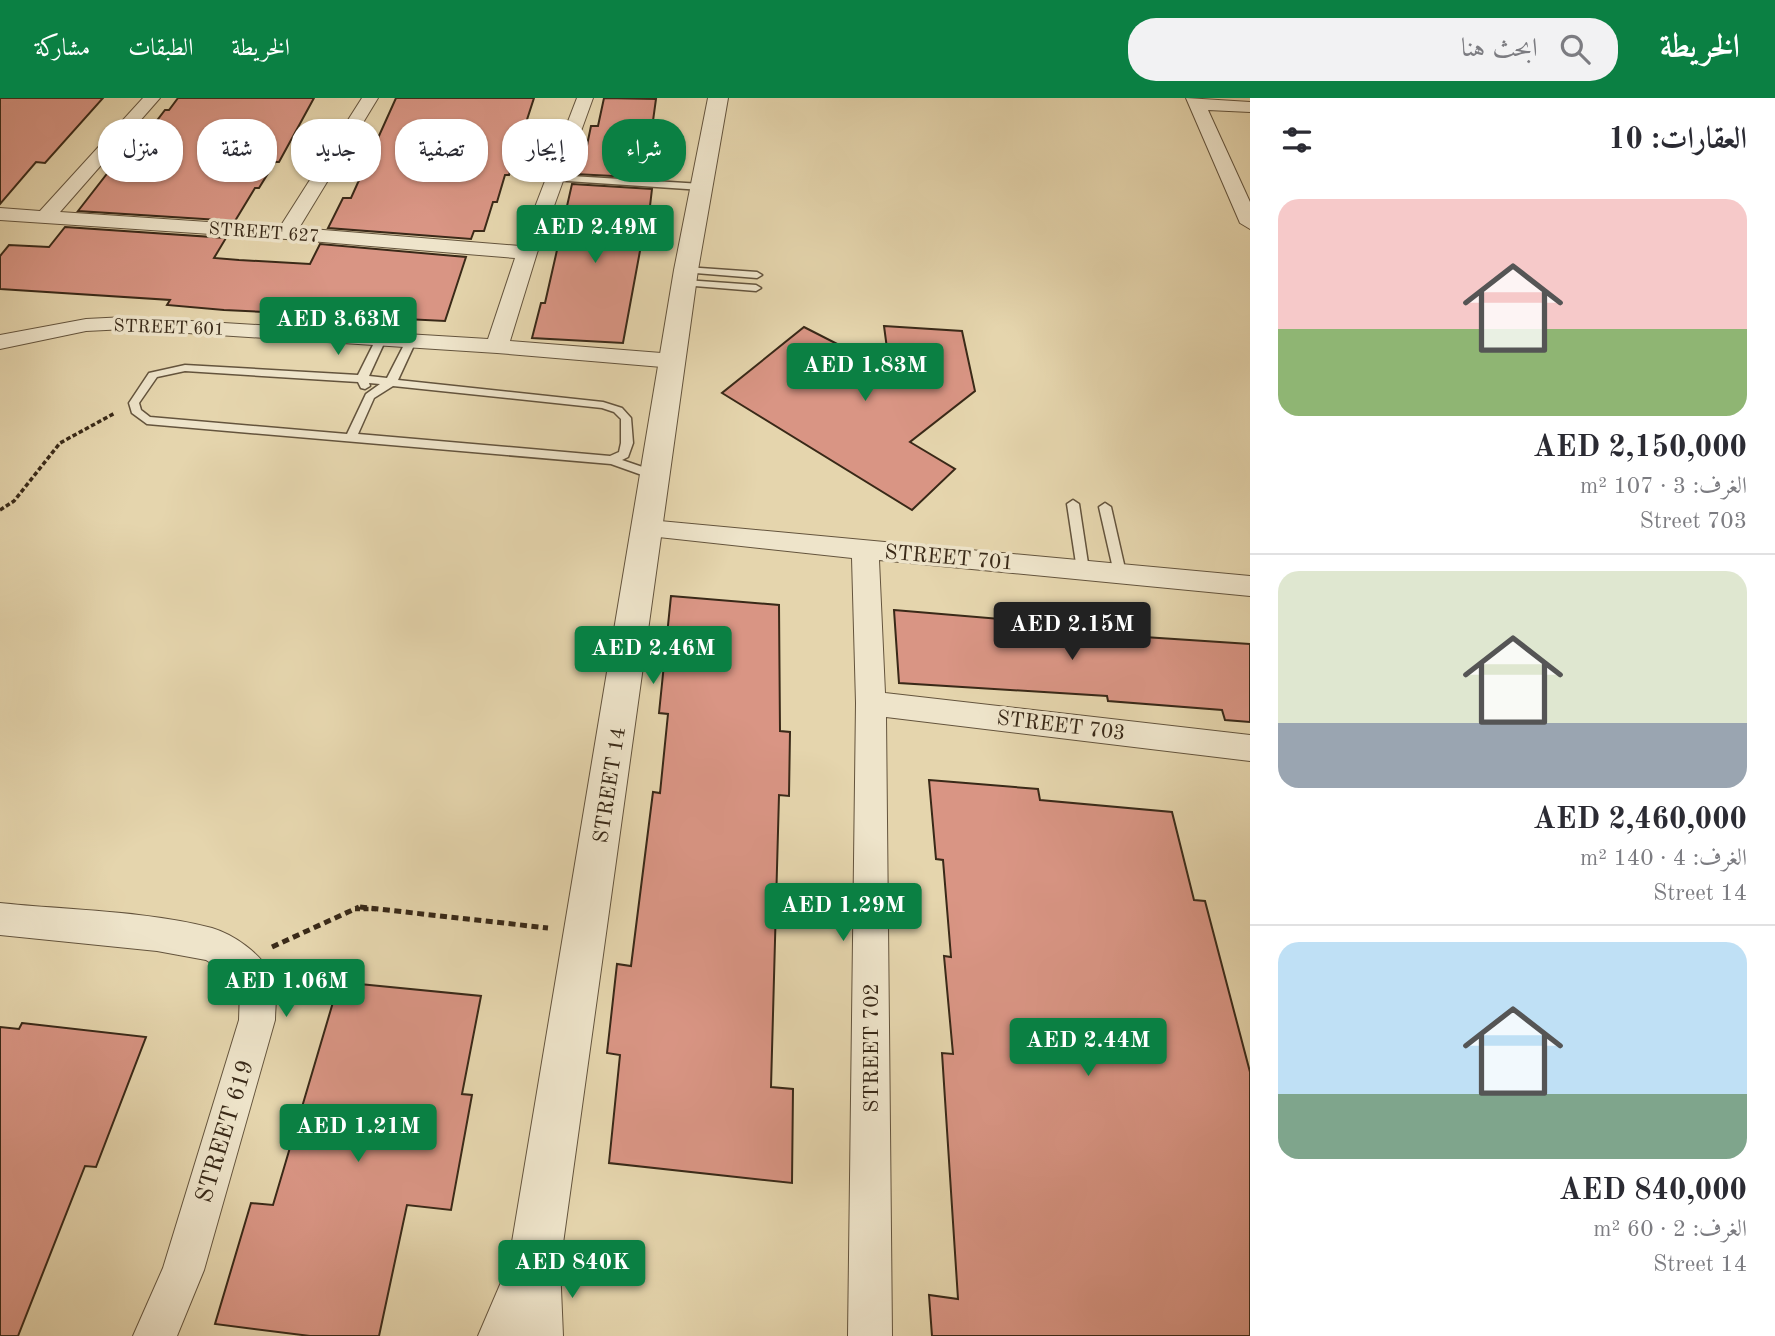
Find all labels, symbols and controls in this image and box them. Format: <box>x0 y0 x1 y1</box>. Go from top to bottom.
search box <box>1128 18 1618 81</box>
icon: search <box>1556 30 1594 68</box>
text: الخريطة <box>1660 32 1740 65</box>
text: ابحث هنا <box>1461 36 1538 62</box>
text: مشاركة <box>35 37 90 61</box>
text: الطبقات <box>128 37 194 61</box>
text: الخريطة <box>232 37 290 61</box>
chip: منزل <box>98 119 183 182</box>
chip: شقة <box>197 119 277 182</box>
chip: جديد <box>291 119 381 182</box>
chip: تصفية <box>395 119 488 182</box>
chip: إيجار <box>502 119 588 182</box>
chip: شراء <box>602 119 686 182</box>
icon: filters <box>1278 121 1316 159</box>
text: العقارات: 10 <box>1608 125 1747 155</box>
pin: AED 2.49M <box>515 206 675 265</box>
text: AED 2.49M <box>533 216 657 239</box>
street label: STREET 627 <box>208 220 320 246</box>
icon: home <box>1450 245 1576 371</box>
pin: AED 3.63M <box>258 298 418 357</box>
text: AED 3.63M <box>276 308 400 331</box>
street label: STREET 601 <box>113 317 225 339</box>
pin: AED 1.83M <box>785 344 945 403</box>
text: AED 1.83M <box>803 354 927 377</box>
text: AED 2,150,000 <box>1533 433 1747 463</box>
text: الغرف: 3 · 107 m² <box>1580 475 1747 498</box>
text: Street 703 <box>1640 510 1747 533</box>
street label: STREET 701 <box>883 542 1014 575</box>
pin: AED 2.15M <box>992 602 1152 662</box>
text: AED 2.15M <box>1010 613 1134 636</box>
icon: home <box>1450 617 1576 743</box>
pin: AED 2.46M <box>573 626 733 686</box>
text: AED 2.46M <box>591 637 715 660</box>
street label: STREET 703 <box>995 708 1126 745</box>
street label: STREET 14 <box>591 726 630 845</box>
text: AED 2,460,000 <box>1533 805 1747 835</box>
text: الغرف: 4 · 140 m² <box>1580 847 1747 870</box>
text: Street 14 <box>1653 882 1747 905</box>
pin: AED 1.29M <box>763 884 923 943</box>
text: AED 1.29M <box>781 894 905 917</box>
pin: AED 1.06M <box>206 960 366 1019</box>
text: AED 1.06M <box>224 970 348 993</box>
street label: STREET 702 <box>862 983 883 1113</box>
icon: home <box>1450 988 1576 1114</box>
pin: AED 2.44M <box>1008 1018 1168 1078</box>
text: AED 2.44M <box>1026 1029 1150 1052</box>
street label: STREET 619 <box>193 1057 259 1206</box>
pin: AED 1.21M <box>278 1104 438 1164</box>
text: AED 1.21M <box>296 1115 420 1138</box>
text: AED 840,000 <box>1559 1176 1747 1206</box>
text: الغرف: 2 · 60 m² <box>1593 1218 1747 1241</box>
pin: AED 840K <box>500 1240 644 1300</box>
text: AED 840K <box>514 1251 630 1274</box>
text: Street 14 <box>1653 1253 1747 1276</box>

